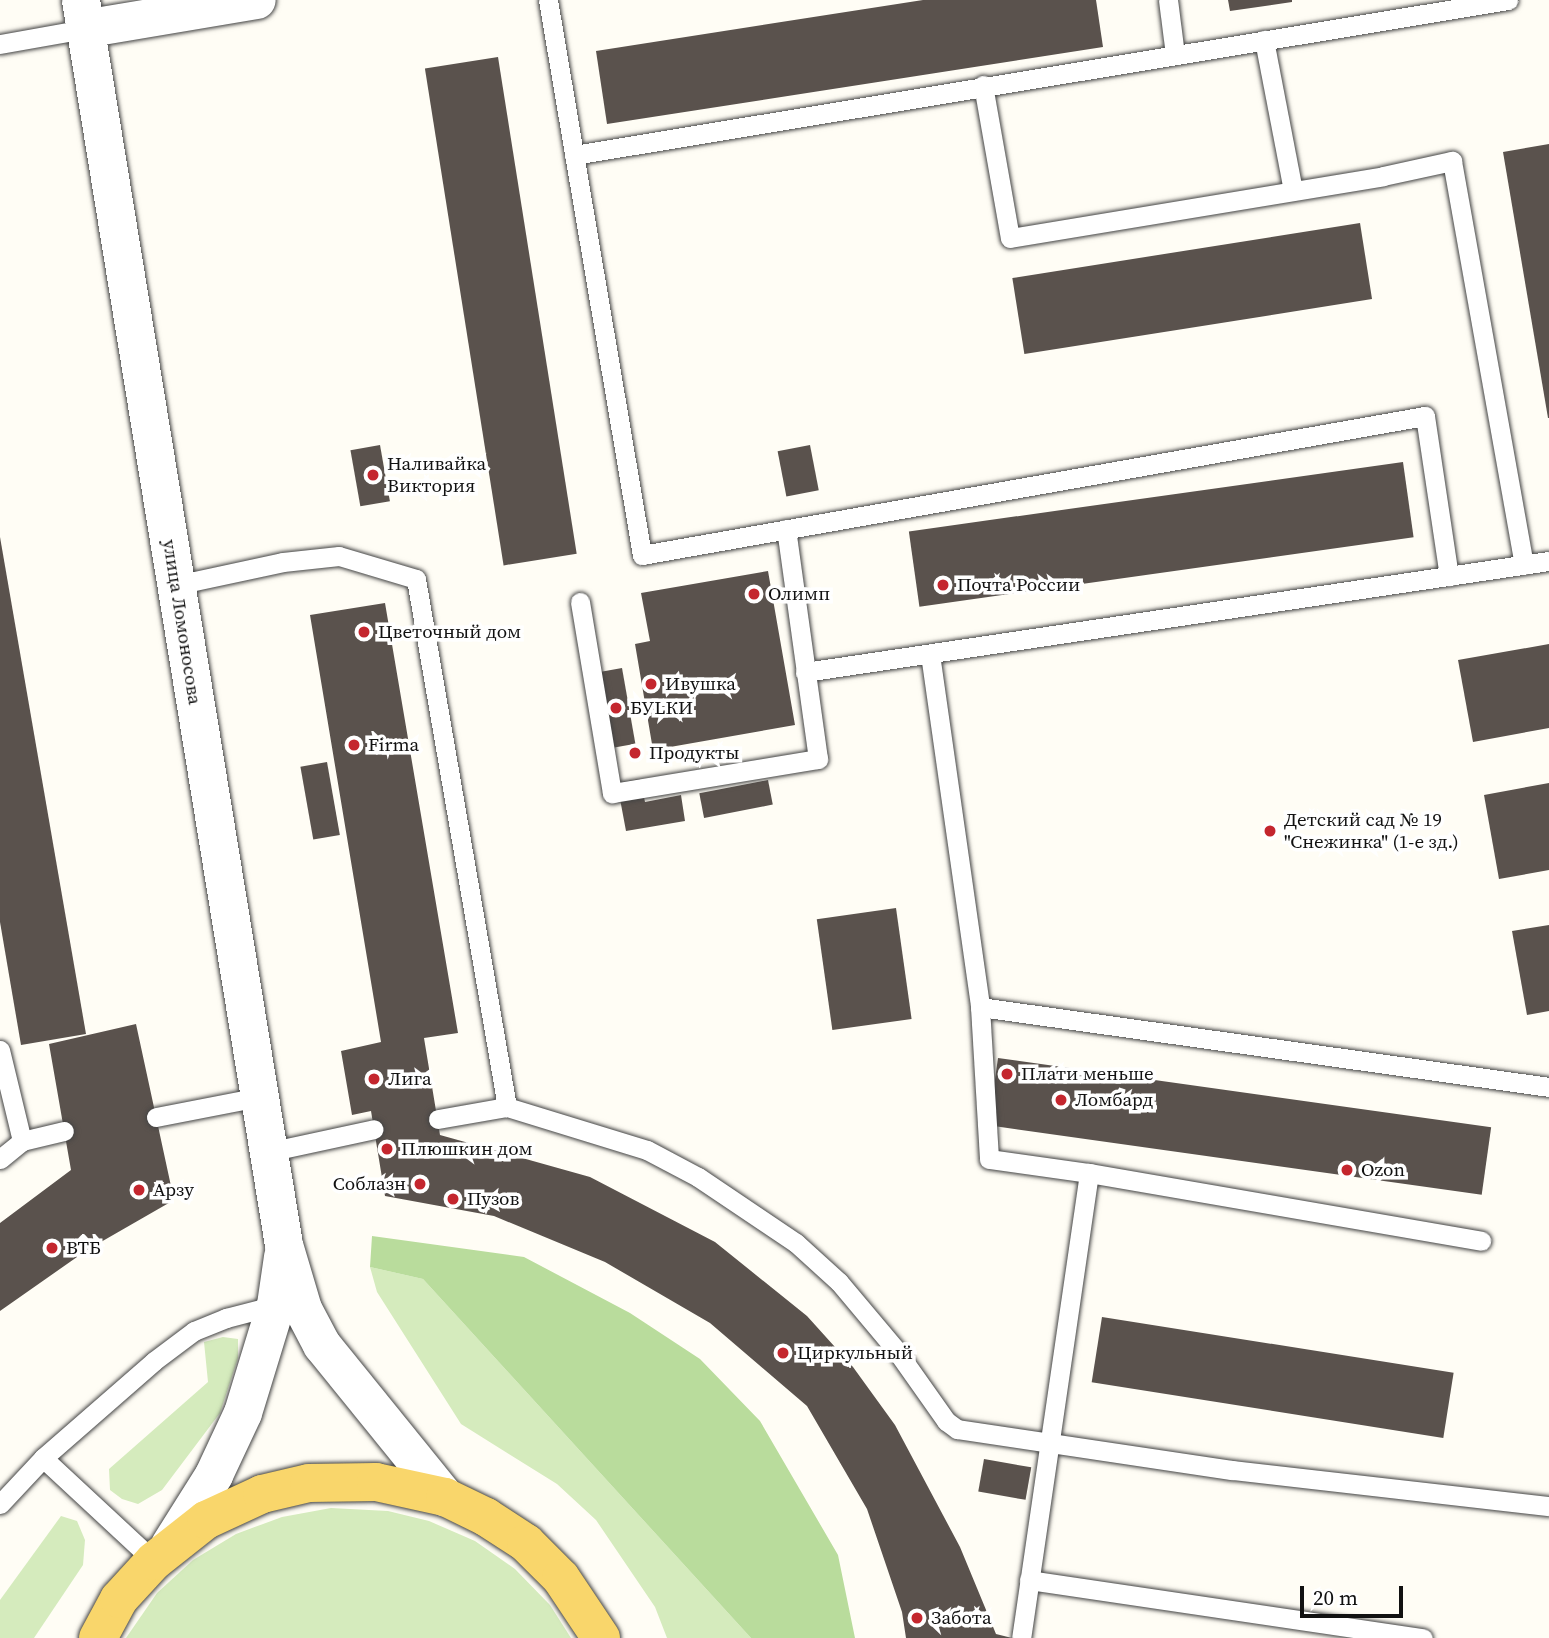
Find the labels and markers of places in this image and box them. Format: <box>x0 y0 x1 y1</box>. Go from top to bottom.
place label: Наливайка Виктория <box>387 453 486 497</box>
marker: Наливайка Виктория <box>365 467 381 483</box>
place label: Почта России <box>957 574 1080 596</box>
marker: Почта России <box>935 577 951 593</box>
place label: Олимп <box>768 583 830 605</box>
marker: Олимп <box>746 586 762 602</box>
place label: Цветочный дом <box>378 621 521 643</box>
marker: Цветочный дом <box>356 624 372 640</box>
place label: Ивушка <box>665 673 736 695</box>
marker: Ивушка <box>643 676 659 692</box>
place label: БУLКИ <box>630 697 693 719</box>
marker: БУLКИ <box>608 700 624 716</box>
place label: Firma <box>368 734 419 756</box>
marker: Firma <box>346 737 362 753</box>
place label: Продукты <box>649 742 739 764</box>
marker: Продукты <box>627 745 643 761</box>
place label: Детский сад № 19 "Снежинка" (1-е зд.) <box>1284 809 1459 853</box>
marker: Детский сад № 19 "Снежинка" (1-е зд.) <box>1262 823 1278 839</box>
place label: Плати меньше <box>1021 1063 1154 1085</box>
marker: Плати меньше <box>999 1066 1015 1082</box>
place label: Лига <box>388 1068 432 1090</box>
marker: Лига <box>366 1071 382 1087</box>
place label: Ломбард <box>1075 1089 1153 1111</box>
marker: Ломбард <box>1053 1092 1069 1108</box>
place label: Плюшкин дом <box>401 1138 533 1160</box>
marker: Плюшкин дом <box>379 1141 395 1157</box>
place label: Ozon <box>1361 1159 1405 1181</box>
marker: Ozon <box>1339 1162 1355 1178</box>
place label: Соблазн <box>333 1173 406 1195</box>
marker: Соблазн <box>412 1176 428 1192</box>
place label: Арзу <box>153 1179 194 1201</box>
marker: Арзу <box>131 1182 147 1198</box>
place label: Пузов <box>467 1188 519 1210</box>
marker: Пузов <box>445 1191 461 1207</box>
place label: ВТБ <box>66 1237 101 1259</box>
marker: ВТБ <box>44 1240 60 1256</box>
place label: Циркульный <box>797 1342 913 1364</box>
marker: Циркульный <box>775 1345 791 1361</box>
place label: Забота <box>931 1607 992 1629</box>
marker: Забота <box>909 1610 925 1626</box>

